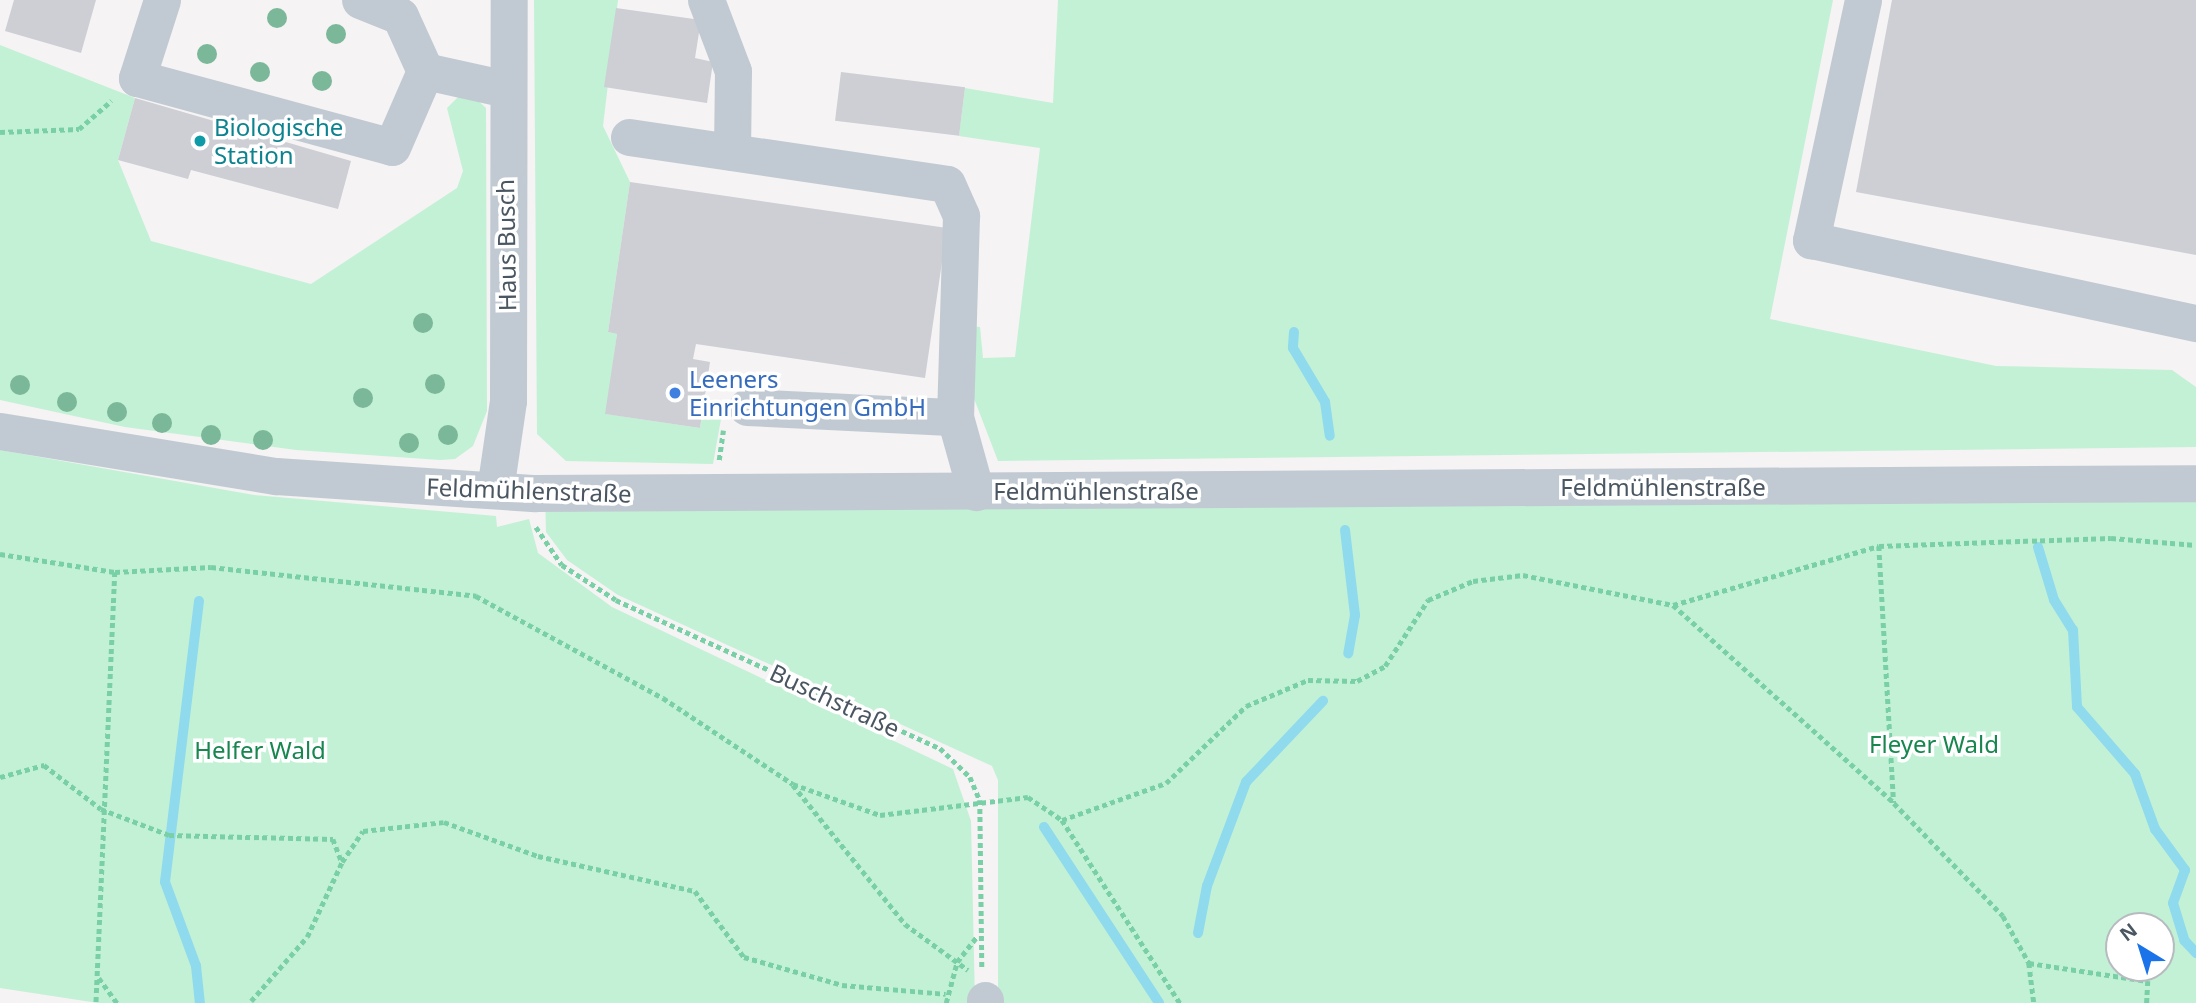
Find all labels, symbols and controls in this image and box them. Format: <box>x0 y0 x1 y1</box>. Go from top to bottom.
place label: Biologische Station <box>214 113 343 169</box>
marker: Biologische Station <box>192 133 208 149</box>
street label: Haus Busch <box>490 179 522 311</box>
place label: Leeners Einrichtungen GmbH <box>689 365 926 421</box>
marker: Leeners Einrichtungen GmbH <box>667 385 683 401</box>
street label: Feldmühlenstraße <box>426 472 632 508</box>
street label: Feldmühlenstraße <box>1560 473 1766 501</box>
street label: Feldmühlenstraße <box>993 477 1199 505</box>
street label: Buschstraße <box>765 657 905 743</box>
park label: Fleyer Wald <box>1869 730 1999 758</box>
park label: Helfer Wald <box>194 736 326 764</box>
north arrow <box>2105 912 2175 982</box>
text: N <box>2114 917 2142 947</box>

